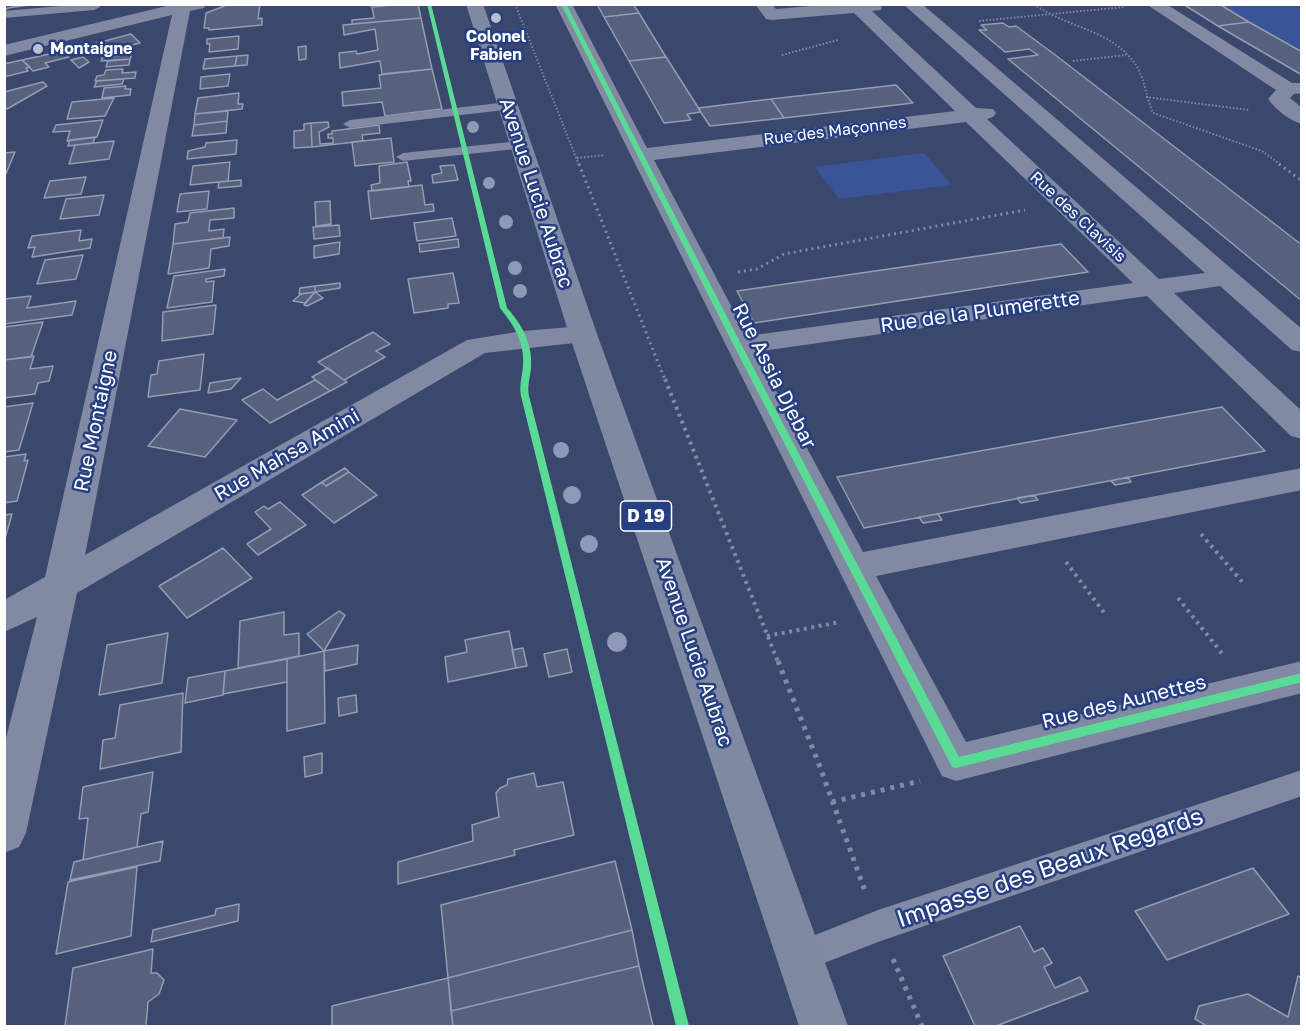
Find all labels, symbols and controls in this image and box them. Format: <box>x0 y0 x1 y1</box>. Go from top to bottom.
marker: Colonel Fabien <box>489 11 503 25</box>
place label: Colonel Fabien <box>466 27 526 65</box>
place label: Montaigne <box>50 39 133 59</box>
marker: Montaigne <box>31 42 45 56</box>
street label: Avenue Lucie Aubrac <box>494 95 578 291</box>
street label: Rue des Maçonnes <box>763 113 907 149</box>
street label: Rue des Clavisis <box>1026 168 1130 266</box>
street label: Rue de la Plumerette <box>879 286 1081 338</box>
street label: Rue Assia Djebar <box>727 299 821 453</box>
street label: Rue Montaigne <box>69 348 123 494</box>
street label: Rue Mahsa Amini <box>210 404 364 506</box>
road number: D 19 <box>620 501 672 531</box>
street label: Avenue Lucie Aubrac <box>650 554 738 750</box>
street label: Rue des Aunettes <box>1039 670 1209 734</box>
street label: Impasse des Beaux Regards <box>893 802 1207 934</box>

